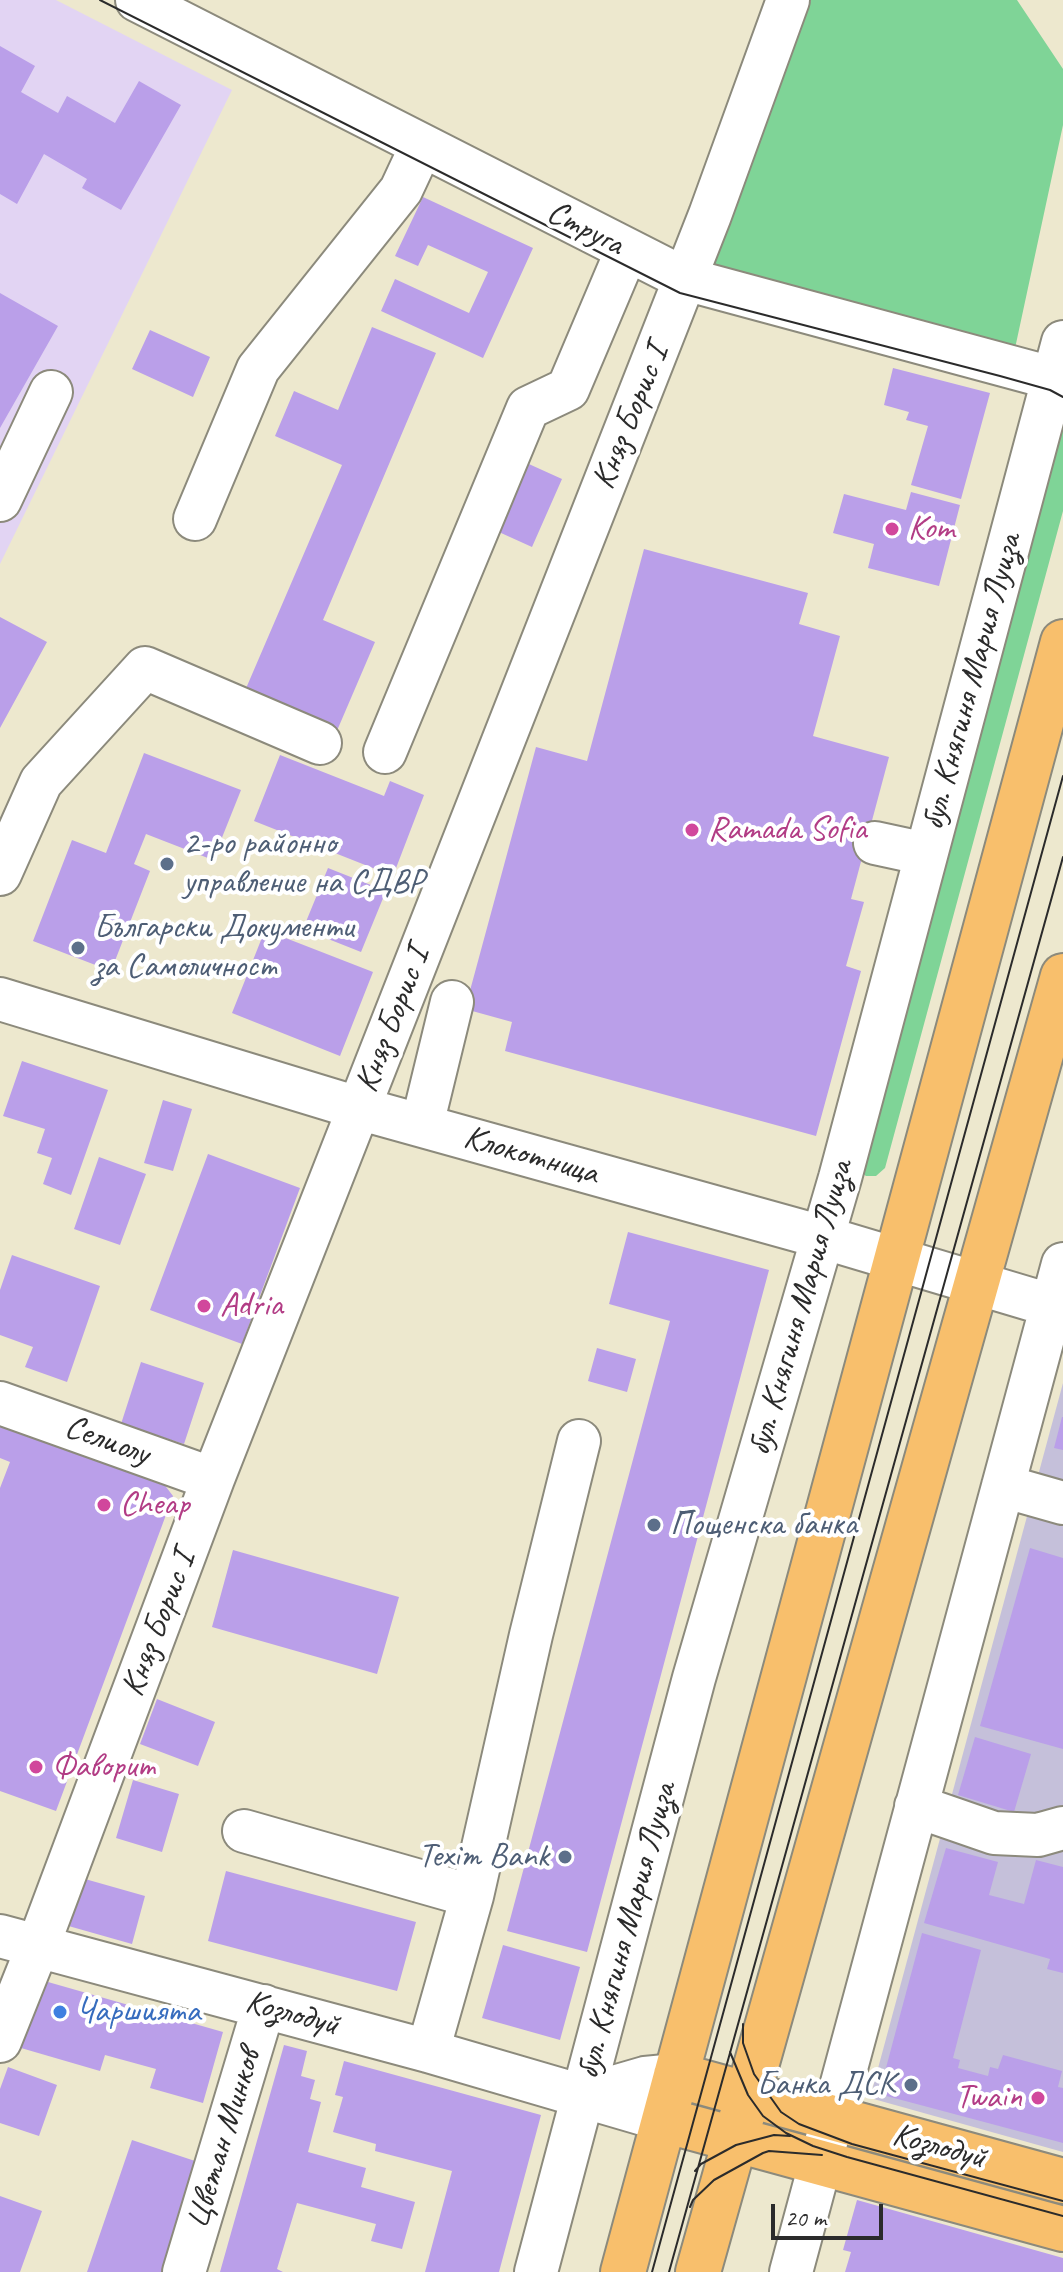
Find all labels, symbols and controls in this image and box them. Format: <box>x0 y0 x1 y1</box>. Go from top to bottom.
street label: Струга <box>540 193 630 265</box>
street label: Княз Борис I <box>584 339 678 495</box>
place label: Kom <box>908 509 954 549</box>
marker: Kom <box>883 520 901 538</box>
street label: бул. Княгиня Мария Луиза <box>913 529 1031 835</box>
place label: Ramada Sofia <box>708 810 866 850</box>
marker: Ramada Sofia <box>683 821 701 839</box>
place label: 2-ро районно управление на СДВР <box>183 824 424 904</box>
marker: 2-ро районно управление на СДВР <box>158 855 176 873</box>
place label: Български Документи за Самоличност <box>94 908 354 988</box>
marker: Български Документи за Самоличност <box>69 939 87 957</box>
street label: Княз Борис I <box>347 942 439 1098</box>
street label: Клокотница <box>459 1117 603 1195</box>
street label: бул. Княгиня Мария Луиза <box>739 1156 863 1460</box>
place label: Adria <box>220 1286 283 1326</box>
marker: Adria <box>195 1297 213 1315</box>
street label: Селиолу <box>59 1407 155 1475</box>
place label: Cheap <box>120 1485 189 1525</box>
marker: Cheap <box>95 1496 113 1514</box>
place label: Пощенска банка <box>670 1505 857 1545</box>
marker: Пощенска банка <box>645 1516 663 1534</box>
street label: Княз Борис I <box>113 1546 205 1702</box>
place label: Фаворит <box>52 1747 155 1787</box>
marker: Фаворит <box>27 1758 45 1776</box>
street label: бул. Княгиня Мария Луиза <box>568 1778 686 2084</box>
place label: Texim Bank <box>418 1837 549 1877</box>
marker: Texim Bank <box>556 1848 574 1866</box>
street label: Козлодуй <box>241 1982 343 2046</box>
place label: Чаршията <box>76 1992 200 2032</box>
marker: Чаршията <box>51 2003 69 2021</box>
street label: Цветан Минков <box>177 2044 271 2234</box>
place label: Банка ДСК <box>757 2065 895 2105</box>
marker: Банка ДСК <box>902 2076 920 2094</box>
place label: Twain <box>956 2078 1022 2118</box>
marker: Twain <box>1029 2089 1047 2107</box>
street label: Козлодуй <box>888 2115 990 2179</box>
scale bar <box>775 2188 887 2238</box>
text: 20 m <box>785 2203 826 2233</box>

